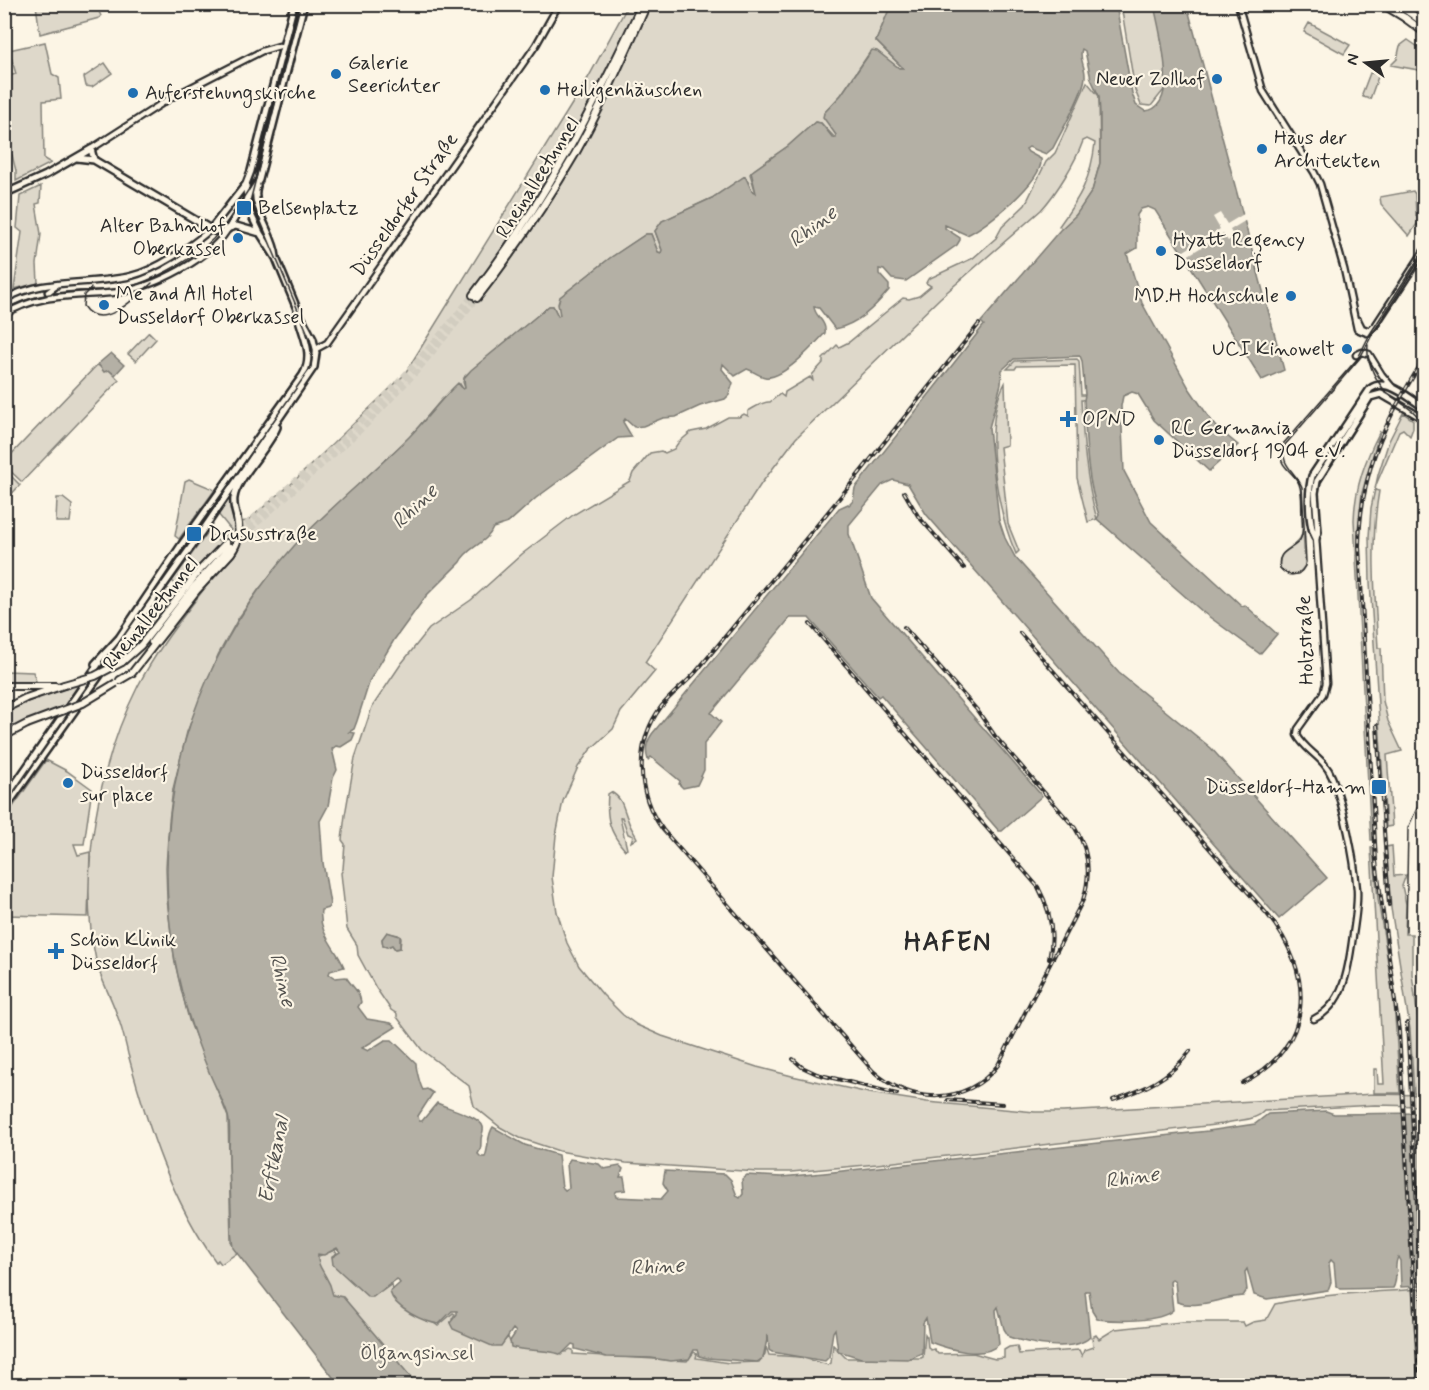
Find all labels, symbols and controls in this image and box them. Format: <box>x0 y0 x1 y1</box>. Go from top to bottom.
north arrow <box>1336 33 1396 93</box>
place label: Galerie Seerichter <box>348 50 441 100</box>
text: N <box>1341 52 1364 67</box>
place label: Neuer Zollhof <box>1096 66 1205 93</box>
marker: Galerie Seerichter <box>329 67 343 81</box>
marker: Neuer Zollhof <box>1210 72 1224 86</box>
place label: Heiligenhäuschen <box>557 77 702 104</box>
place label: Auferstehungskirche <box>145 80 316 108</box>
marker: Heiligenhäuschen <box>538 83 552 97</box>
marker: Auferstehungskirche <box>126 86 140 100</box>
street label: Rheinalleetunnel <box>490 112 586 244</box>
place label: Haus der Architekten <box>1274 125 1380 175</box>
street label: Düsseldorfer Straße <box>345 127 465 282</box>
marker: Haus der Architekten <box>1255 142 1269 156</box>
place label: Belsenplatz <box>258 195 359 222</box>
marker: Belsenplatz <box>235 199 253 217</box>
water label: Rhine <box>783 199 844 254</box>
place label: Alter Bahnhof Oberkassel <box>100 213 226 263</box>
place label: Hyatt Regency Dusseldorf <box>1173 227 1305 277</box>
marker: Alter Bahnhof Oberkassel <box>231 231 245 245</box>
marker: Hyatt Regency Dusseldorf <box>1154 244 1168 258</box>
place label: Me and All Hotel Dusseldorf Oberkassel <box>116 281 305 331</box>
place label: MD.H Hochschule <box>1134 283 1279 310</box>
marker: MD.H Hochschule <box>1284 289 1298 303</box>
marker: Me and All Hotel Dusseldorf Oberkassel <box>97 298 111 312</box>
place label: UCI Kinowelt <box>1212 336 1335 363</box>
marker: UCI Kinowelt <box>1340 342 1354 356</box>
place label: OPND <box>1082 406 1136 433</box>
marker: OPND <box>1059 410 1077 428</box>
place label: RC Germania Düsseldorf 1904 e.V. <box>1171 415 1345 465</box>
marker: RC Germania Düsseldorf 1904 e.V. <box>1152 433 1166 447</box>
water label: Rhine <box>386 477 445 536</box>
place label: Drususstraße <box>208 521 317 548</box>
marker: Drususstraße <box>185 525 203 543</box>
street label: Rheinalleetunnel <box>97 552 205 676</box>
street label: Holzstraße <box>1291 594 1321 685</box>
place label: Düsseldorf sur place <box>80 759 168 809</box>
place label: Düsseldorf-Hamm <box>1205 774 1366 801</box>
marker: Düsseldorf sur place <box>61 776 75 790</box>
marker: Düsseldorf-Hamm <box>1370 778 1388 796</box>
district label: HAFEN <box>904 926 992 960</box>
place label: Schön Klinik Düsseldorf <box>70 927 176 977</box>
marker: Schön Klinik Düsseldorf <box>47 942 65 960</box>
water label: Rhine <box>262 950 302 1011</box>
water label: Erftkanal <box>252 1112 297 1206</box>
water label: Rhine <box>1103 1160 1162 1196</box>
water label: Rhine <box>629 1252 686 1282</box>
park label: Ölgangsinsel <box>360 1340 474 1369</box>

